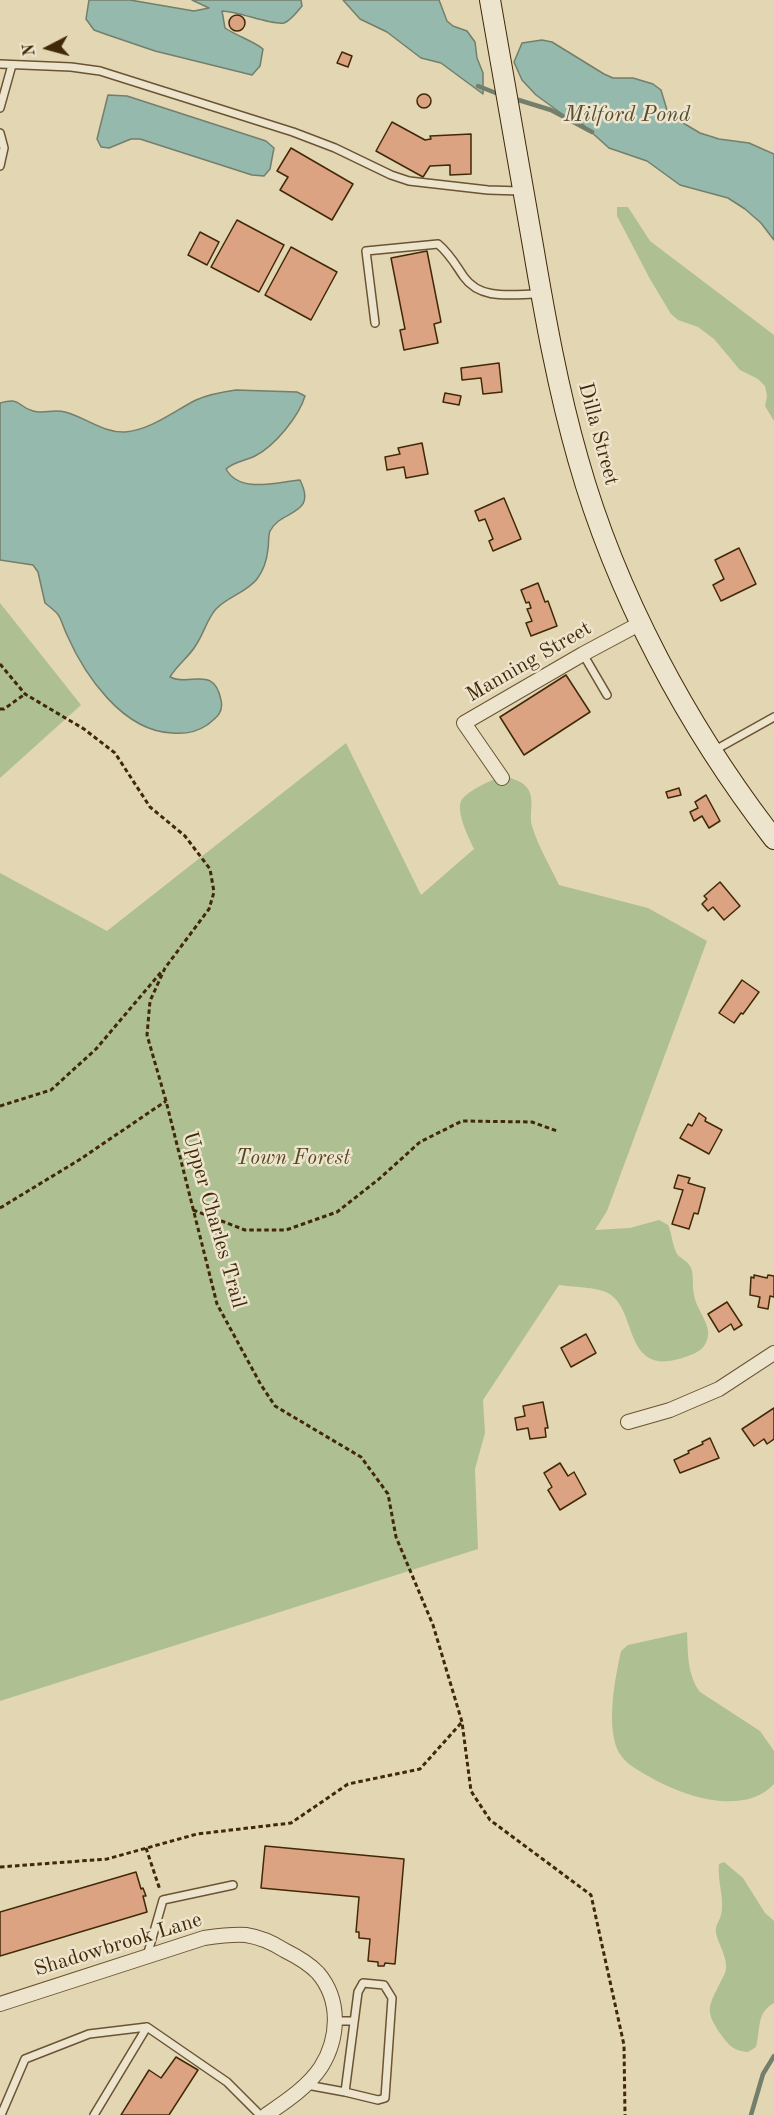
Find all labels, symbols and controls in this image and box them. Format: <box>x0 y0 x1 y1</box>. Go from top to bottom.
north arrow <box>18 18 78 78</box>
text: N <box>22 43 39 57</box>
water label: Milford Pond <box>564 102 690 128</box>
street label: Dilla Street <box>572 380 624 488</box>
street label: Manning Street <box>462 616 596 708</box>
street label: Upper Charles Trail <box>177 1129 251 1311</box>
park label: Town Forest <box>236 1145 350 1171</box>
street label: Shadowbrook Lane <box>31 1907 205 1983</box>

